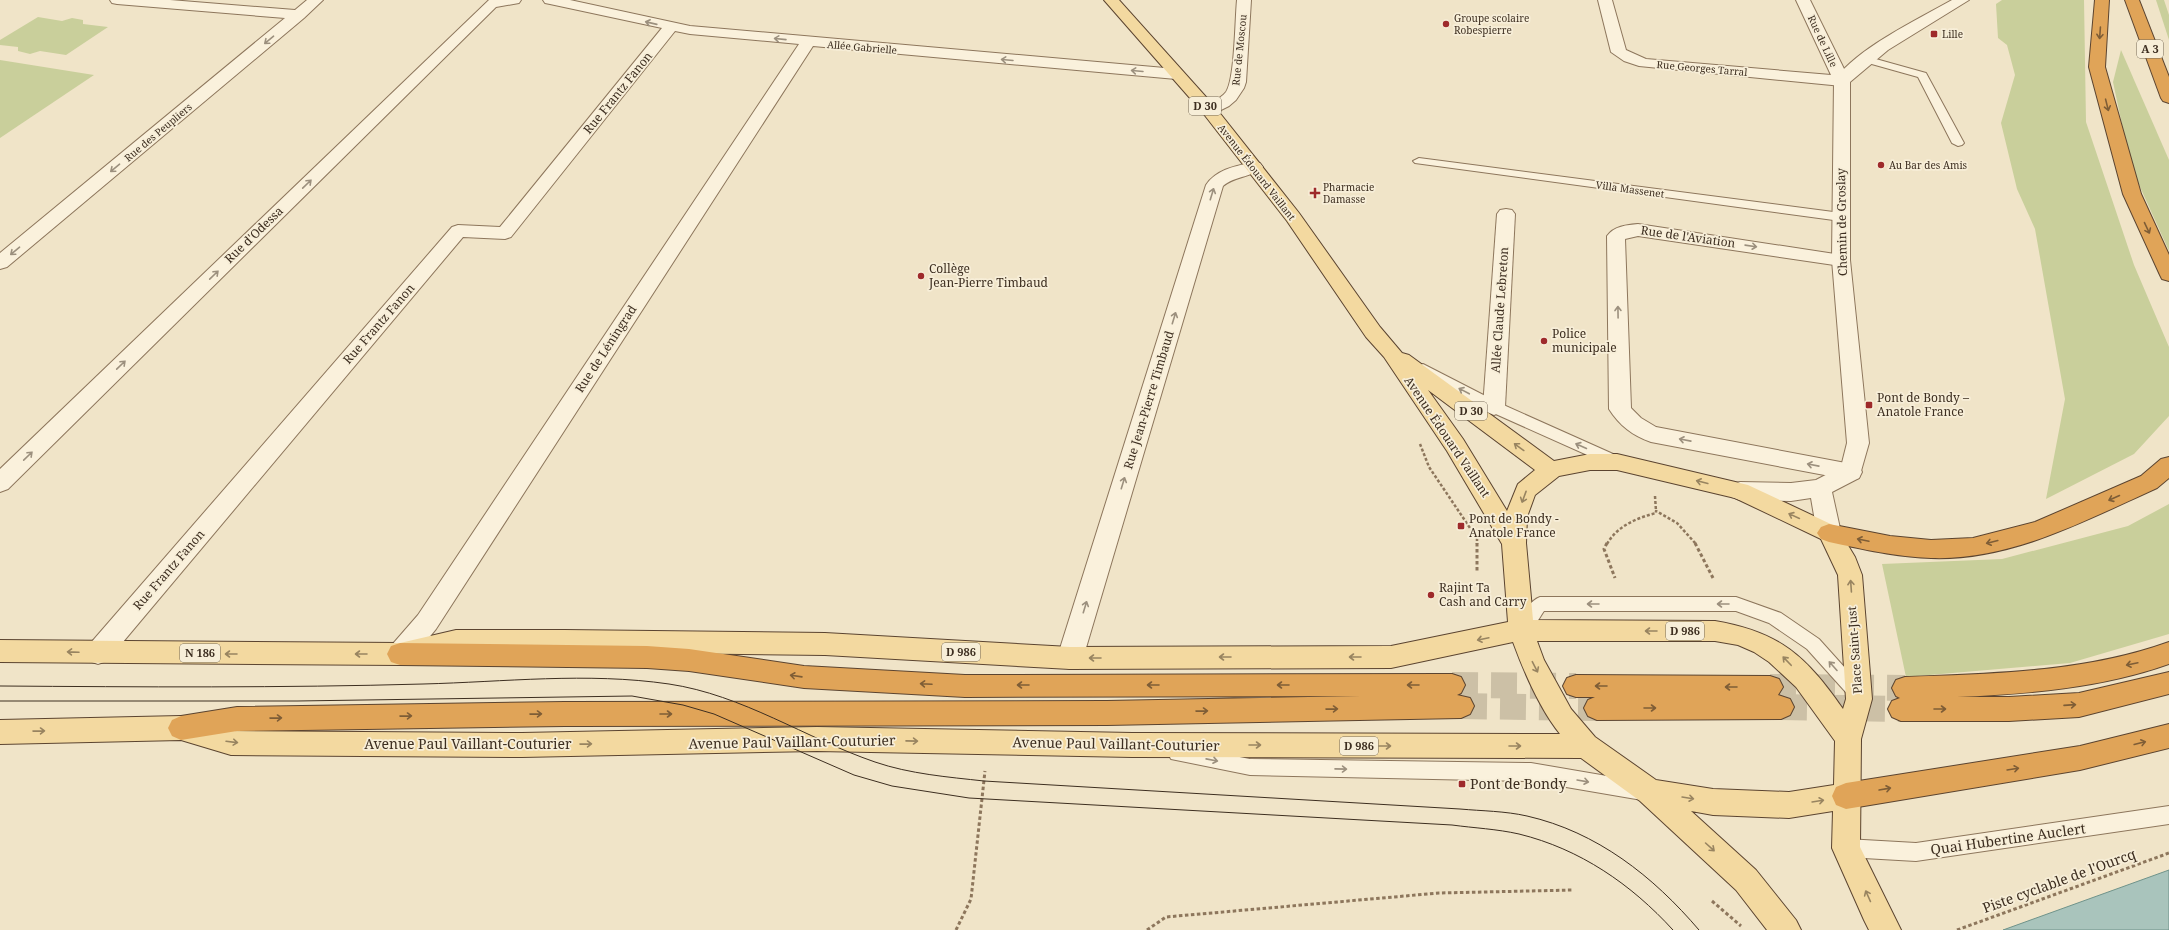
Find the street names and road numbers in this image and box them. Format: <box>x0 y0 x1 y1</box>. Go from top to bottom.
street label: Rue de Moscou <box>1228 13 1250 86</box>
street label: Rue de Lille <box>1805 13 1841 69</box>
street label: Allée Gabrielle <box>826 37 898 57</box>
road number: A 3 <box>2137 40 2163 58</box>
street label: Rue Frantz Fanon <box>579 48 656 137</box>
street label: Rue Georges Tarral <box>1656 57 1748 79</box>
road number: D 30 <box>1189 97 1221 115</box>
street label: Rue des Peupliers <box>121 99 195 164</box>
street label: Avenue Édouard Vaillant <box>1215 121 1299 223</box>
street label: Chemin de Groslay <box>1832 168 1851 276</box>
street label: Villa Massenet <box>1595 177 1666 201</box>
street label: Rue d'Odessa <box>221 202 287 267</box>
street label: Rue de l'Aviation <box>1640 221 1737 252</box>
street label: Allée Claude Lebreton <box>1487 246 1512 374</box>
street label: Rue Frantz Fanon <box>339 280 418 367</box>
street label: Rue de Léningrad <box>571 301 641 396</box>
street label: Rue Jean-Pierre Timbaud <box>1119 328 1178 471</box>
street label: Avenue Édouard Vaillant <box>1401 373 1494 501</box>
road number: D 30 <box>1455 402 1487 420</box>
street label: Rue Frantz Fanon <box>129 526 208 613</box>
street label: Place Saint-Just <box>1843 606 1866 694</box>
road number: D 986 <box>1666 622 1704 640</box>
road number: D 986 <box>942 643 980 661</box>
road number: N 186 <box>180 644 220 662</box>
street label: Avenue Paul Vaillant-Couturier <box>688 730 896 753</box>
street label: Avenue Paul Vaillant-Couturier <box>1012 732 1220 755</box>
street label: Avenue Paul Vaillant-Couturier <box>364 734 572 753</box>
road number: D 986 <box>1340 737 1378 755</box>
street label: Quai Hubertine Auclert <box>1929 818 2087 859</box>
street label: Piste cyclable de l'Ourcq <box>1980 844 2138 917</box>

